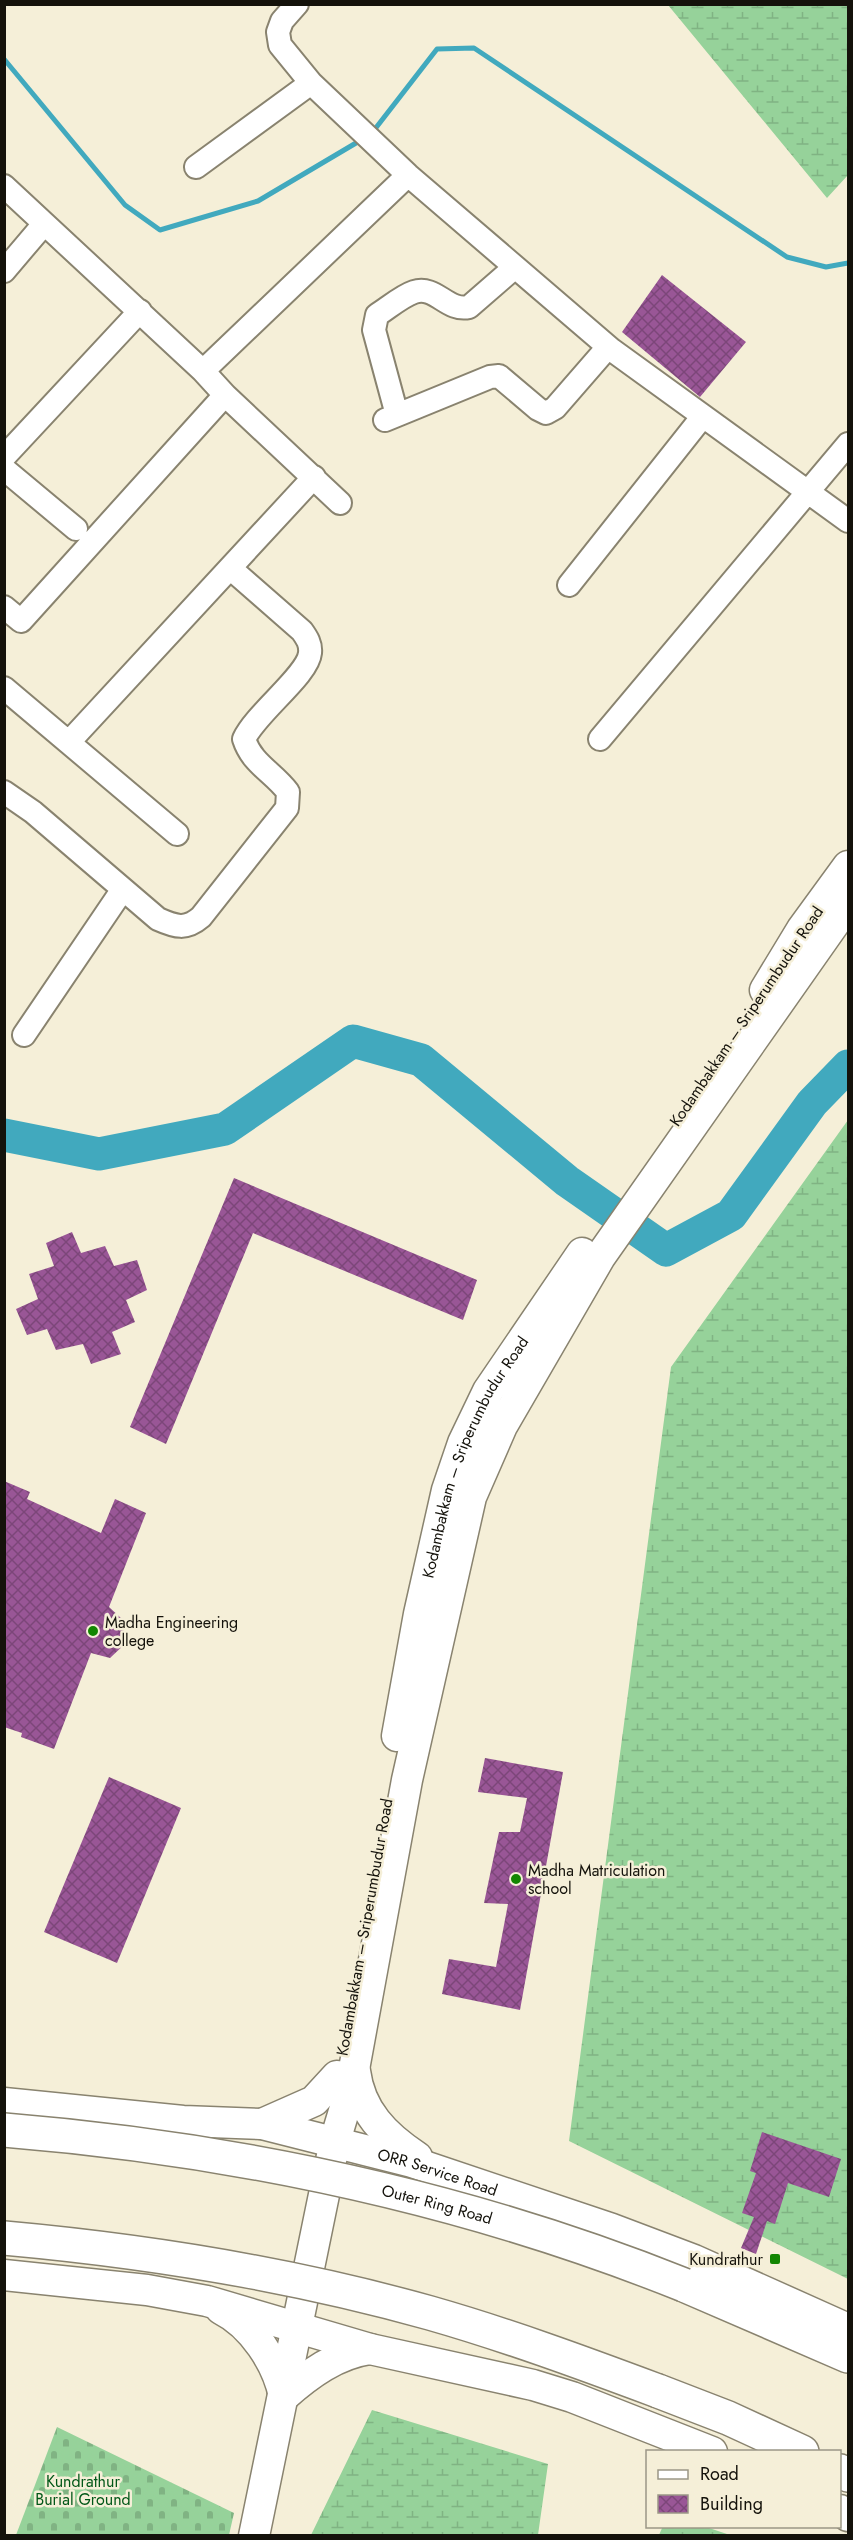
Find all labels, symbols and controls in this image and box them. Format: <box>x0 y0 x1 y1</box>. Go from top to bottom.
street label: Kodambakkam – Sriperumbudur Road <box>664 902 829 1131</box>
street label: Kodambakkam – Sriperumbudur Road <box>416 1332 534 1580</box>
place label: Madha Engineering college <box>105 1611 238 1652</box>
marker: Madha Engineering college <box>86 1624 100 1638</box>
street label: Kodambakkam – Sriperumbudur Road <box>330 1797 398 2058</box>
place label: Madha Matriculation school <box>528 1859 665 1900</box>
marker: Madha Matriculation school <box>509 1872 523 1886</box>
street label: ORR Service Road <box>375 2143 501 2202</box>
street label: Outer Ring Road <box>379 2179 495 2230</box>
place label: Kundrathur <box>689 2248 764 2271</box>
marker: Kundrathur <box>768 2252 782 2266</box>
legend <box>646 2450 841 2528</box>
text: Road <box>700 2461 739 2487</box>
park label: Kundrathur Burial Ground <box>35 2470 131 2511</box>
text: Building <box>700 2491 763 2517</box>

